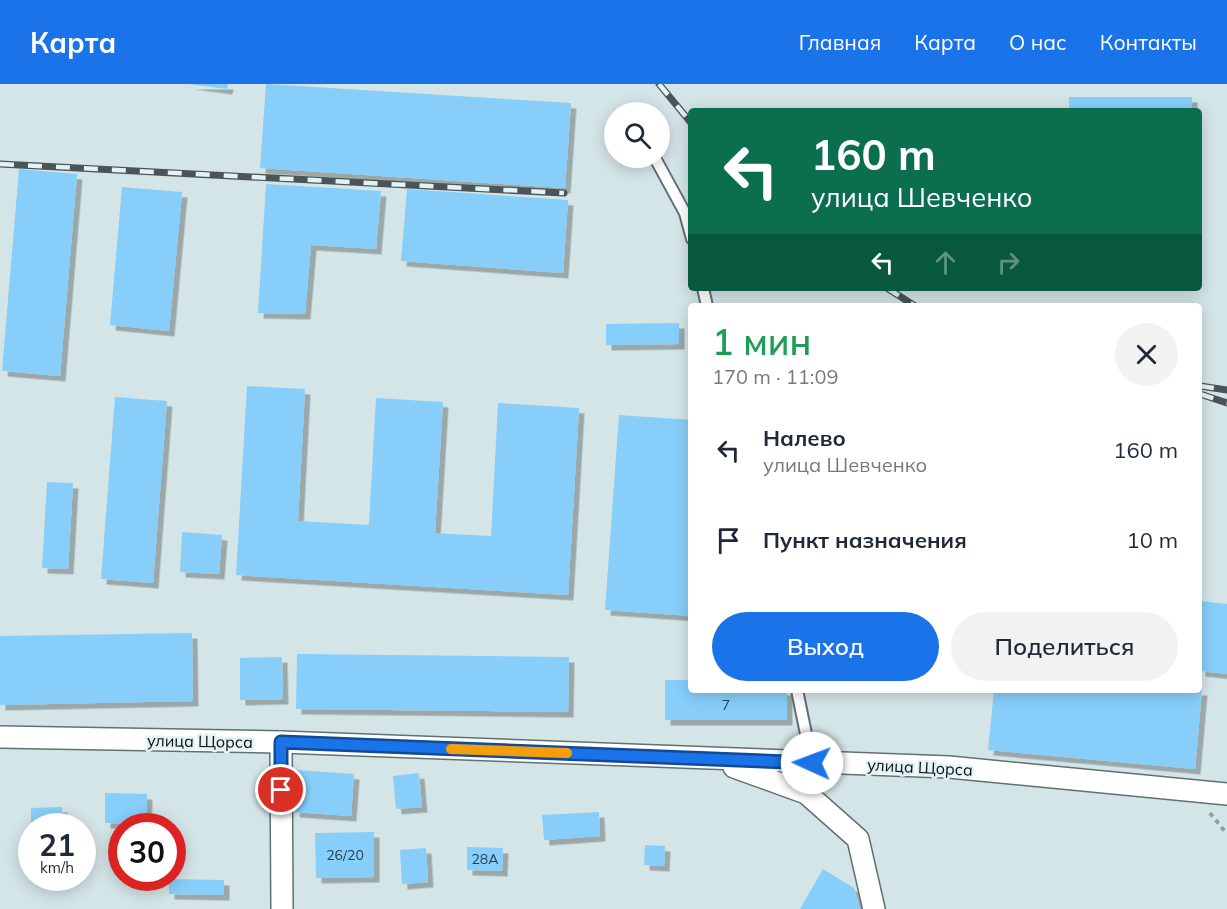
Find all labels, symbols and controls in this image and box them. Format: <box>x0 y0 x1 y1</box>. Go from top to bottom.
text: Карта <box>30 25 116 60</box>
text: Главная <box>799 29 881 55</box>
text: Карта <box>914 29 976 55</box>
text: О нас <box>1009 29 1067 55</box>
text: Контакты <box>1100 29 1197 55</box>
map controls <box>604 102 670 168</box>
button: search <box>604 102 670 168</box>
text: 160 m <box>811 128 936 181</box>
icon: left <box>712 132 790 210</box>
text: улица Шевченко <box>811 180 1033 214</box>
icon: left <box>866 246 899 279</box>
icon: ahead <box>929 246 962 279</box>
icon: right <box>992 246 1025 279</box>
text: 1 мин <box>712 319 811 364</box>
button: close <box>1115 323 1178 386</box>
text: 170 m · 11:09 <box>712 364 838 389</box>
text: Налево <box>763 424 846 452</box>
icon: left <box>712 434 745 467</box>
text: 160 m <box>1113 436 1178 464</box>
text: улица Шевченко <box>763 452 927 477</box>
icon: arrive <box>712 524 745 557</box>
text: Пункт назначения <box>763 526 967 554</box>
text: 10 m <box>1127 526 1178 554</box>
button: Выход <box>712 612 939 681</box>
button: Поделиться <box>951 612 1178 681</box>
house number: 7 <box>722 696 730 714</box>
street label: улица Щорса <box>147 730 253 752</box>
position arrow <box>780 731 844 795</box>
street label: улица Щорса <box>867 754 973 780</box>
pin <box>255 764 306 815</box>
icon: arrive <box>264 773 297 806</box>
speed limit sign: 30 <box>108 813 186 891</box>
text: 21 <box>39 826 75 864</box>
house number: 26/20 <box>326 846 364 864</box>
house number: 28А <box>471 850 499 868</box>
text: km/h <box>40 858 74 877</box>

